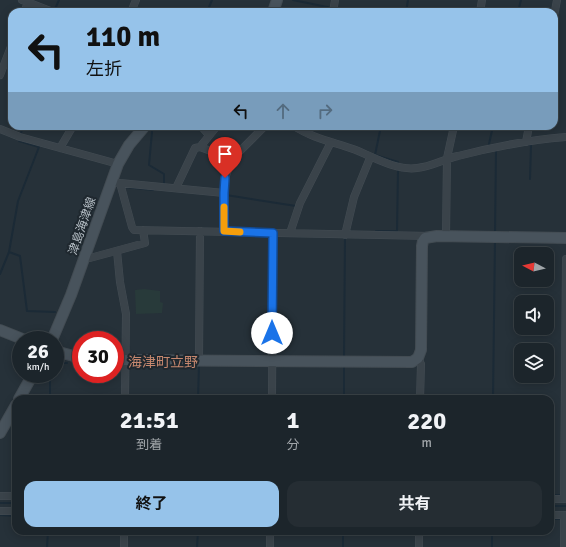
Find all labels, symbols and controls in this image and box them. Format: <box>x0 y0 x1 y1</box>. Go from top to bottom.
text: 110 m <box>86 20 160 54</box>
icon: left <box>20 24 72 76</box>
text: 左折 <box>86 58 122 80</box>
icon: left <box>230 100 252 122</box>
icon: ahead <box>272 100 294 122</box>
icon: right <box>314 100 336 122</box>
pin <box>208 137 242 178</box>
icon: arrive <box>214 143 236 165</box>
street label: 津島海津線 <box>66 195 99 257</box>
north arrow <box>514 247 554 287</box>
map controls <box>514 247 554 383</box>
button: sound <box>514 295 554 335</box>
position arrow <box>251 312 293 354</box>
speed limit sign: 30 <box>72 331 124 383</box>
text: 26 <box>27 339 49 364</box>
button: layers <box>514 343 554 383</box>
district label: 海津町立野 <box>128 354 198 371</box>
text: km/h <box>27 361 49 373</box>
text: 21:51 <box>120 405 179 435</box>
text: 1 <box>287 405 299 435</box>
text: 220 <box>407 406 446 436</box>
text: m <box>422 435 432 451</box>
text: 到着 <box>136 437 162 453</box>
text: 分 <box>286 437 300 453</box>
button: 終了 <box>24 481 279 527</box>
button: 共有 <box>287 481 542 527</box>

